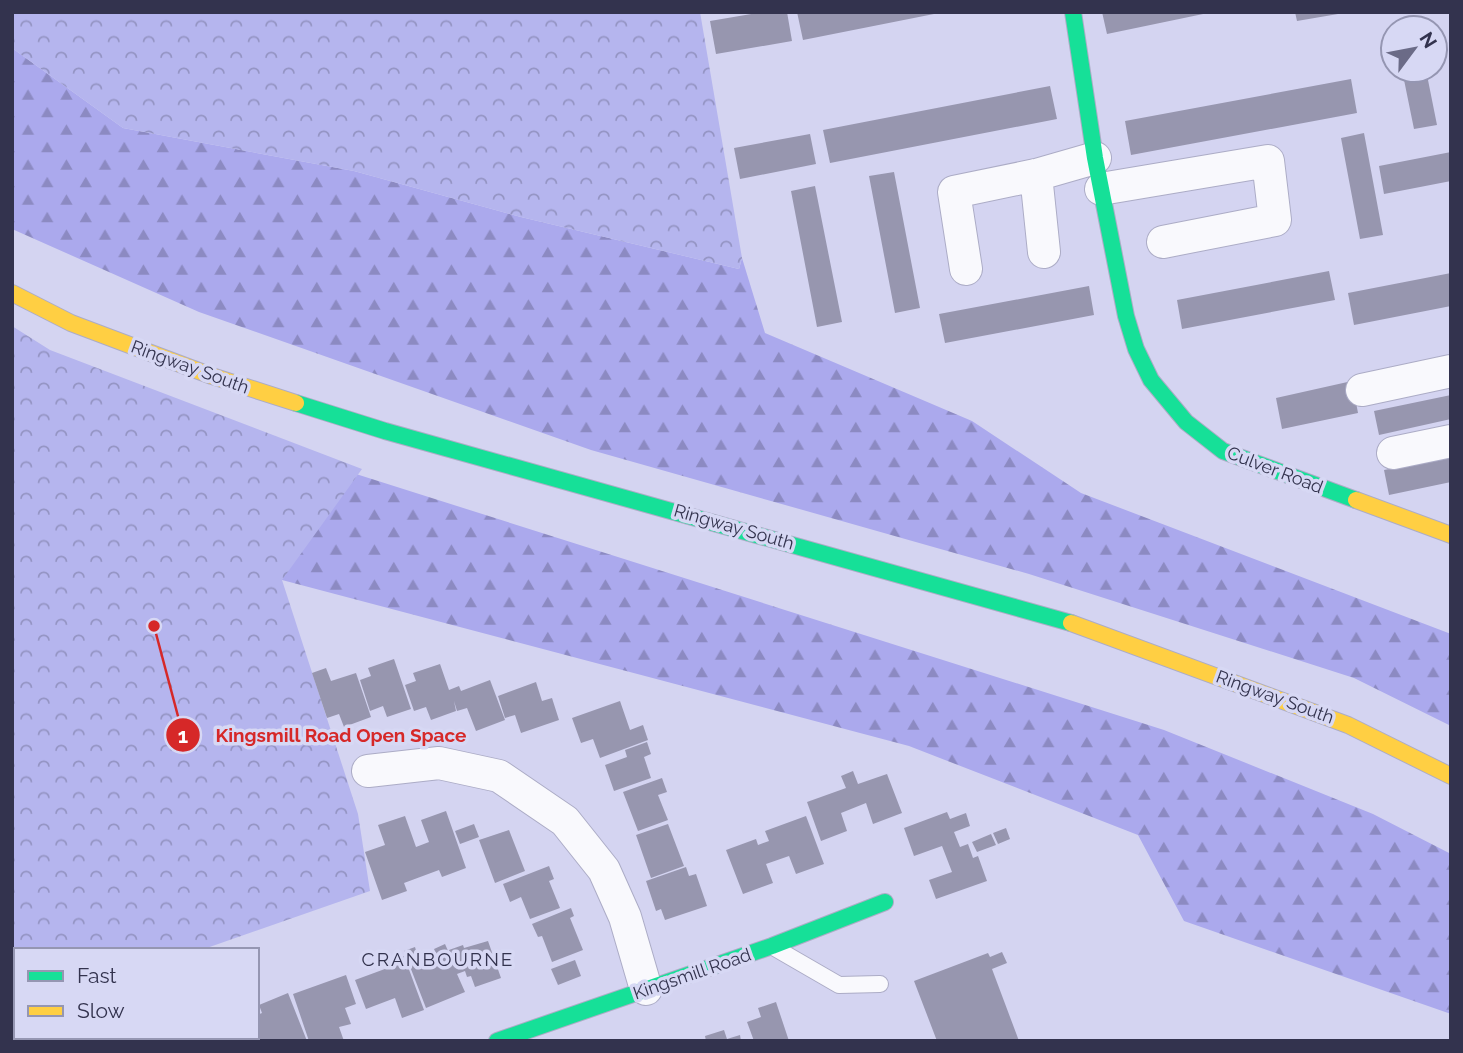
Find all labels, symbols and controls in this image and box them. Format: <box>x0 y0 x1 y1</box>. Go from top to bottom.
north arrow <box>1379 14 1449 84</box>
text: N <box>1415 28 1442 52</box>
street label: Ringway South <box>128 335 252 398</box>
street label: Culver Road <box>1224 442 1326 497</box>
street label: Ringway South <box>672 499 797 554</box>
street label: Ringway South <box>1213 665 1337 728</box>
callout: Kingsmill Road Open Space <box>166 715 480 755</box>
text: 1 <box>178 723 188 748</box>
text: Kingsmill Road Open Space <box>216 724 466 746</box>
street label: Kingsmill Road <box>630 944 754 1004</box>
legend <box>14 948 259 1039</box>
district label: CRANBOURNE <box>362 948 514 970</box>
text: Fast <box>77 963 117 988</box>
text: Slow <box>77 998 125 1023</box>

